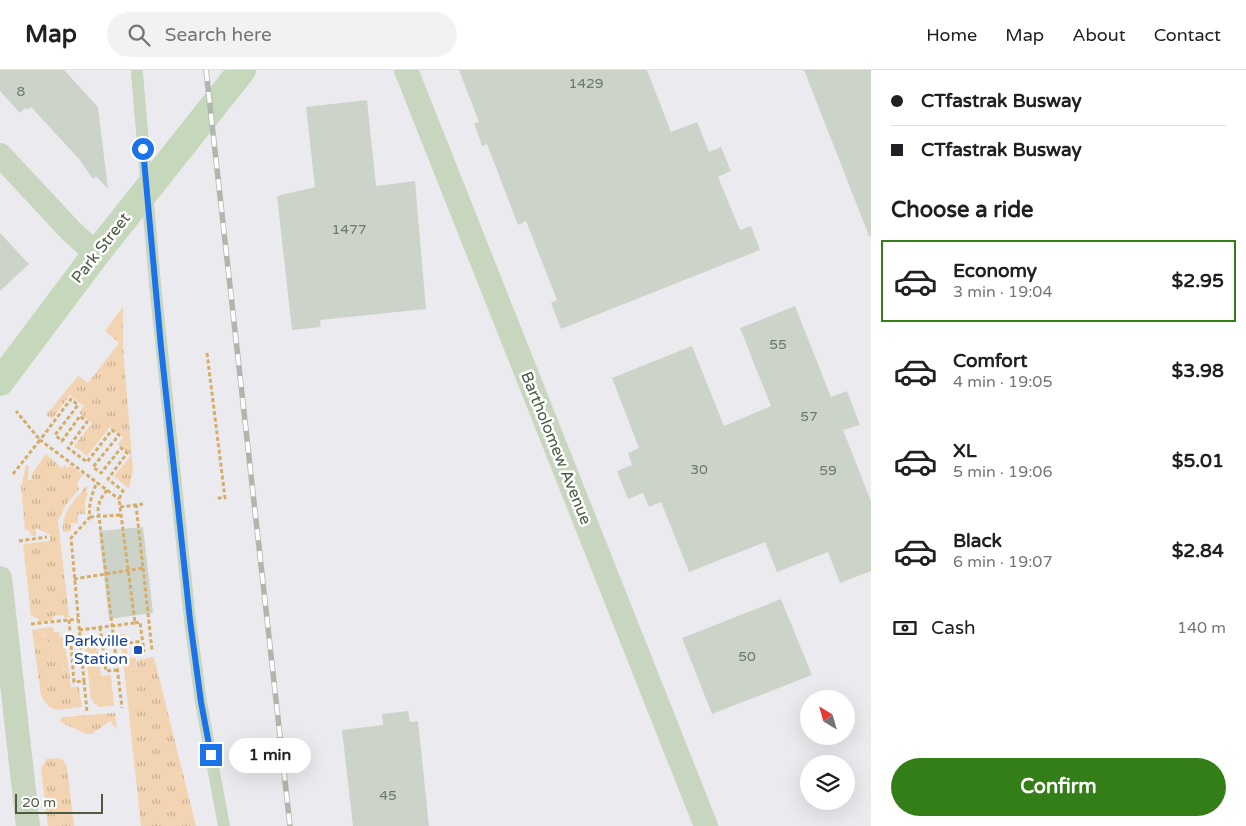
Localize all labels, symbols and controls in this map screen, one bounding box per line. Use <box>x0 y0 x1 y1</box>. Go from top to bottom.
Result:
search box <box>107 12 457 57</box>
text: Map <box>25 20 77 49</box>
icon: search <box>125 21 153 49</box>
text: Search here <box>165 24 272 46</box>
text: Home <box>926 24 977 46</box>
text: Map <box>1005 24 1044 46</box>
text: About <box>1072 24 1126 46</box>
text: Contact <box>1154 24 1221 46</box>
house number: 1429 <box>568 75 604 92</box>
house number: 8 <box>17 83 26 100</box>
text: CTfastrak Busway <box>921 90 1082 112</box>
route start <box>132 138 154 160</box>
text: CTfastrak Busway <box>921 139 1082 161</box>
text: Choose a ride <box>891 197 1034 223</box>
street label: Park Street <box>67 209 135 287</box>
house number: 1477 <box>331 221 367 238</box>
icon: car <box>893 259 938 304</box>
text: Economy <box>953 260 1037 282</box>
text: $2.95 <box>1172 270 1224 292</box>
text: 3 min · 19:04 <box>953 282 1052 302</box>
house number: 55 <box>769 336 787 353</box>
icon: car <box>893 349 938 394</box>
text: Comfort <box>953 350 1027 372</box>
text: $3.98 <box>1172 360 1224 382</box>
street label: Bartholomew Avenue <box>516 369 596 527</box>
text: 4 min · 19:05 <box>953 372 1052 392</box>
house number: 57 <box>800 408 818 425</box>
icon: car <box>893 439 938 484</box>
text: XL <box>953 440 977 462</box>
text: $5.01 <box>1172 450 1224 472</box>
house number: 30 <box>690 461 708 478</box>
house number: 59 <box>819 462 837 479</box>
text: 5 min · 19:06 <box>953 462 1052 482</box>
icon: car <box>893 529 938 574</box>
text: Black <box>953 530 1002 552</box>
text: $2.84 <box>1172 540 1224 562</box>
text: 6 min · 19:07 <box>953 552 1052 572</box>
icon: cash <box>891 614 919 642</box>
text: Cash <box>931 617 976 639</box>
text: 140 m <box>1177 618 1226 638</box>
place label: Parkville Station <box>64 631 128 669</box>
marker: Parkville Station <box>132 644 144 656</box>
house number: 50 <box>738 648 756 665</box>
north arrow <box>800 690 855 745</box>
map controls <box>800 690 855 810</box>
callout: 1 min <box>228 738 311 772</box>
route end <box>200 744 222 766</box>
text: 1 min <box>249 745 291 765</box>
button: layers <box>800 755 855 810</box>
button: Confirm <box>891 758 1226 816</box>
house number: 45 <box>379 787 397 804</box>
scale bar <box>15 791 102 814</box>
text: 20 m <box>22 794 56 811</box>

